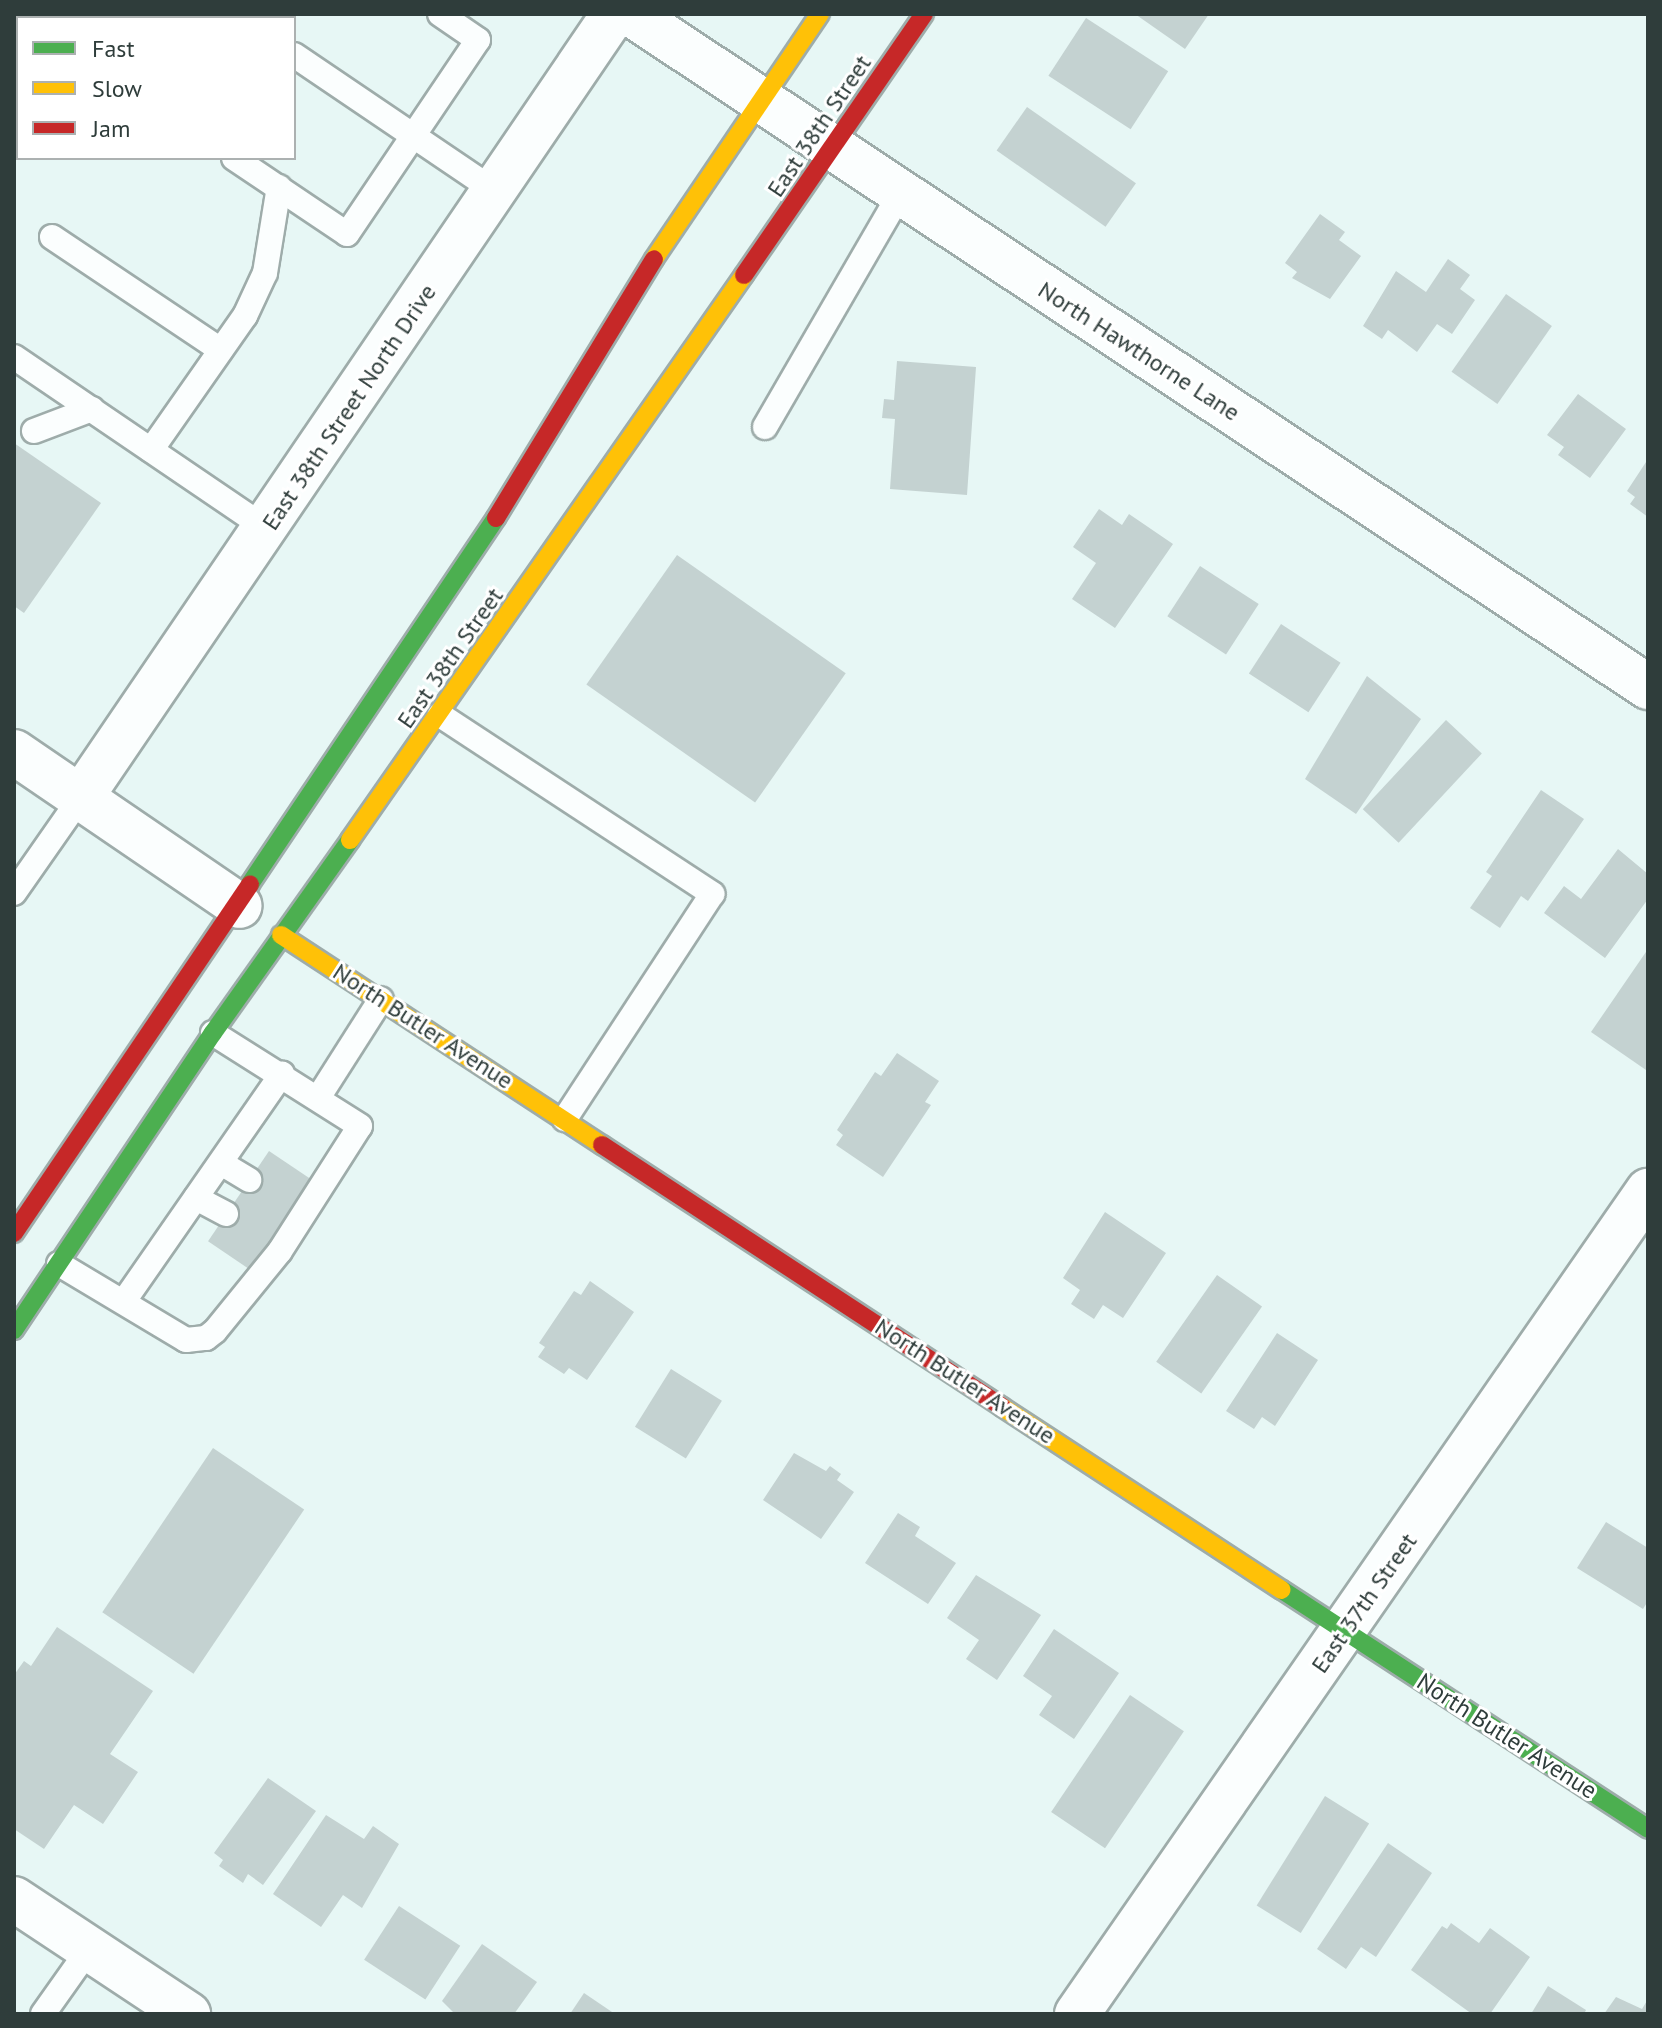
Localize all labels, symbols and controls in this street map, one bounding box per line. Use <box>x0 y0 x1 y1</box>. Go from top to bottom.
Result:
legend <box>16 16 296 160</box>
text: Fast <box>92 33 135 64</box>
street label: East 38th Street <box>761 50 877 202</box>
text: Slow <box>92 73 142 104</box>
text: Jam <box>92 113 130 144</box>
street label: North Hawthorne Lane <box>1033 275 1245 427</box>
street label: East 38th Street North Drive <box>256 279 442 535</box>
street label: East 38th Street <box>391 582 509 734</box>
street label: North Butler Avenue <box>327 957 519 1095</box>
street label: North Butler Avenue <box>869 1312 1061 1450</box>
street label: East 37th Street <box>1305 1528 1423 1678</box>
street label: North Butler Avenue <box>1411 1667 1603 1805</box>

